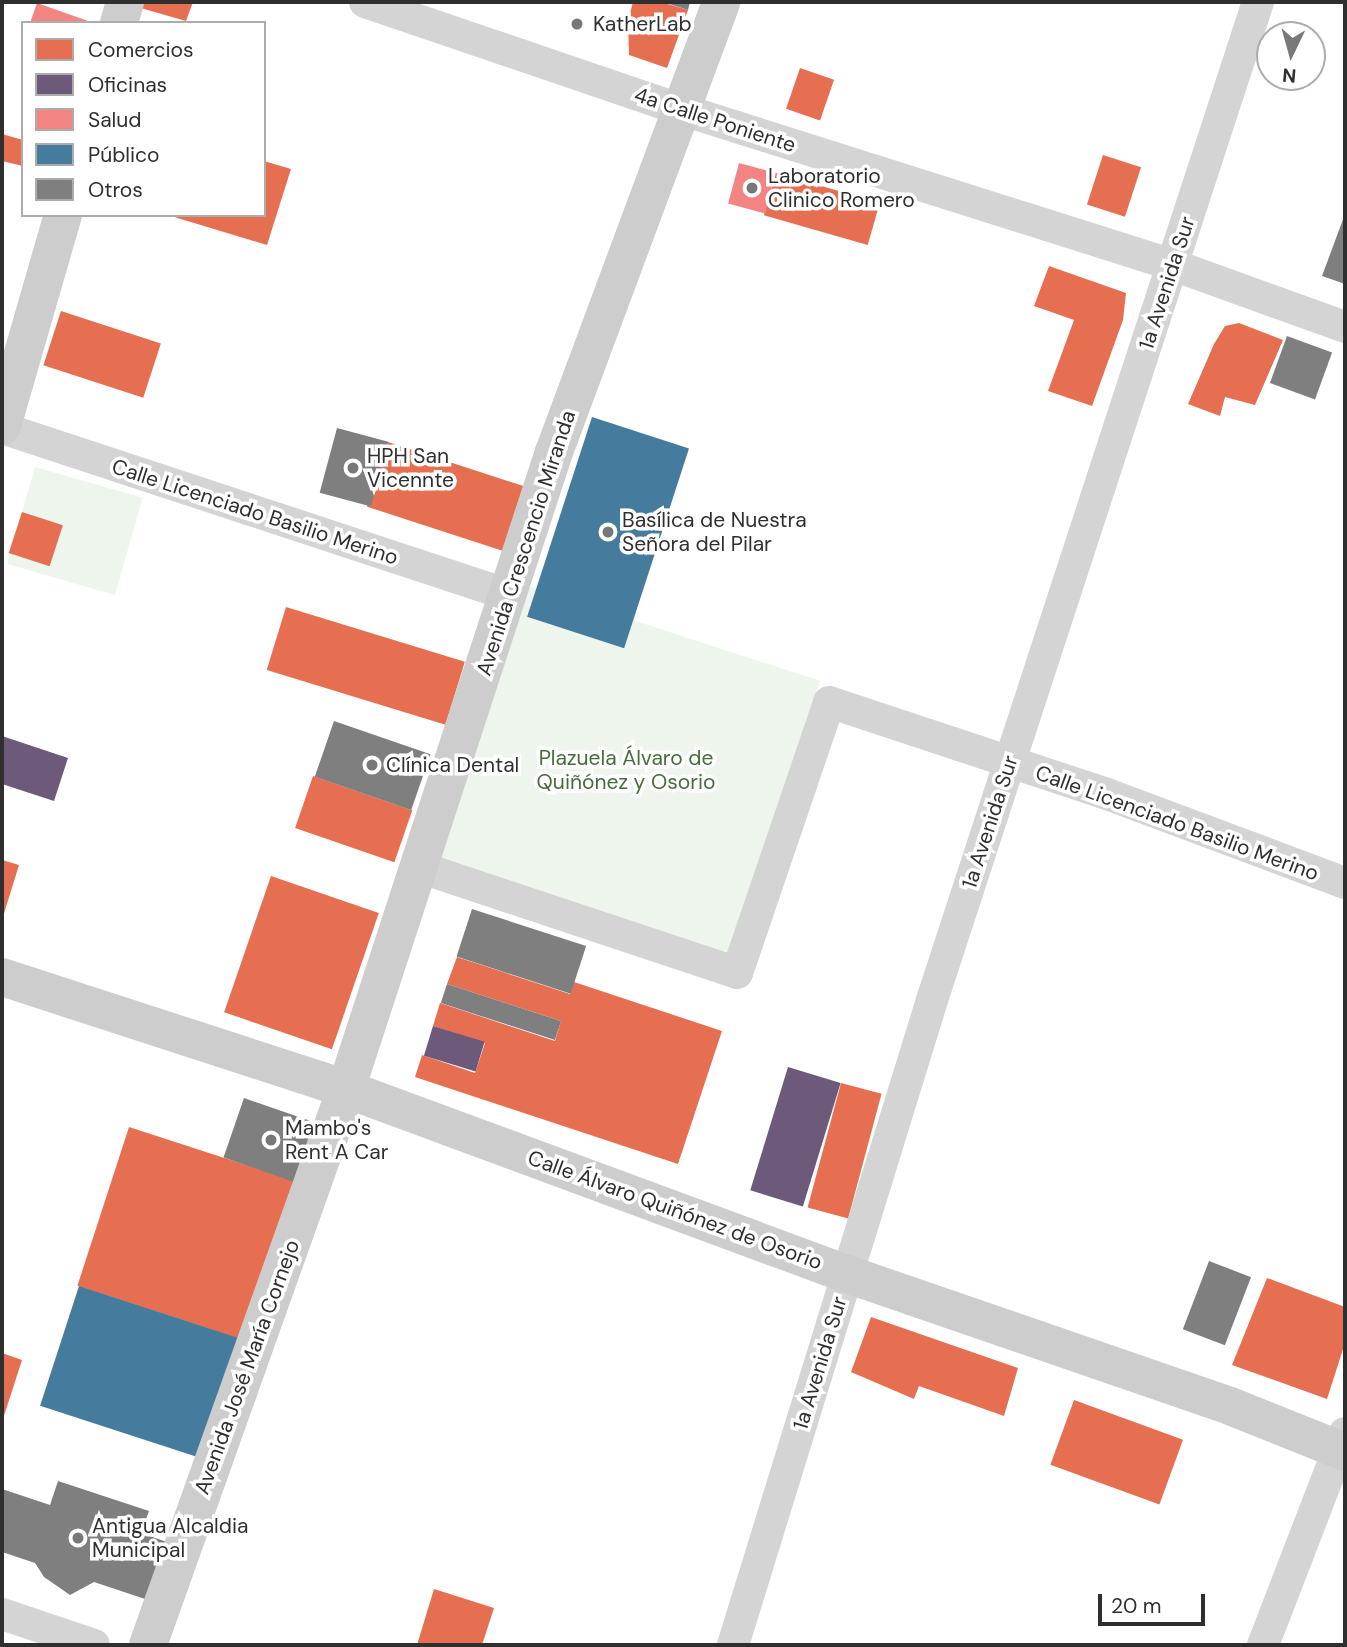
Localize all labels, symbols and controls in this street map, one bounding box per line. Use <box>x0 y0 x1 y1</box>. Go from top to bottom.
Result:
place label: KatherLab <box>593 11 692 37</box>
marker: KatherLab <box>567 14 587 34</box>
legend <box>21 21 266 217</box>
north arrow <box>1256 21 1326 91</box>
text: Comercios <box>88 36 194 64</box>
text: N <box>1281 62 1297 88</box>
text: Oficinas <box>88 71 167 99</box>
street label: 4a Calle Poniente <box>631 82 799 158</box>
text: Salud <box>88 106 142 134</box>
text: Público <box>88 141 160 169</box>
place label: Laboratorio Clinico Romero <box>768 163 915 213</box>
text: Otros <box>88 176 143 204</box>
marker: Laboratorio Clinico Romero <box>742 178 762 198</box>
street label: 1a Avenida Sur <box>1134 213 1200 353</box>
street label: Avenida Crescencio Miranda <box>471 407 581 679</box>
place label: HPH San Vicennte <box>367 443 454 493</box>
street label: Calle Licenciado Basilio Merino <box>109 454 401 570</box>
marker: HPH San Vicennte <box>345 460 361 476</box>
place label: Basílica de Nuestra Señora del Pilar <box>622 507 807 557</box>
marker: Basílica de Nuestra Señora del Pilar <box>600 524 616 540</box>
park label: Plazuela Álvaro de Quiñónez y Osorio <box>537 745 715 795</box>
place label: Clínica Dental <box>386 752 519 778</box>
street label: 1a Avenida Sur <box>957 752 1023 892</box>
marker: Clínica Dental <box>364 757 380 773</box>
street label: Calle Licenciado Basilio Merino <box>1032 760 1322 886</box>
place label: Mambo's Rent A Car <box>285 1115 388 1165</box>
marker: Mambo's Rent A Car <box>263 1132 279 1148</box>
street label: Calle Álvaro Quiñónez de Osorio <box>524 1145 826 1275</box>
street label: Avenida José María Cornejo <box>189 1236 305 1498</box>
street label: 1a Avenida Sur <box>788 1293 852 1433</box>
place label: Antigua Alcaldia Municipal <box>92 1513 248 1563</box>
marker: Antigua Alcaldia Municipal <box>70 1530 86 1546</box>
scale bar <box>1102 1580 1209 1624</box>
text: 20 m <box>1111 1592 1162 1620</box>

